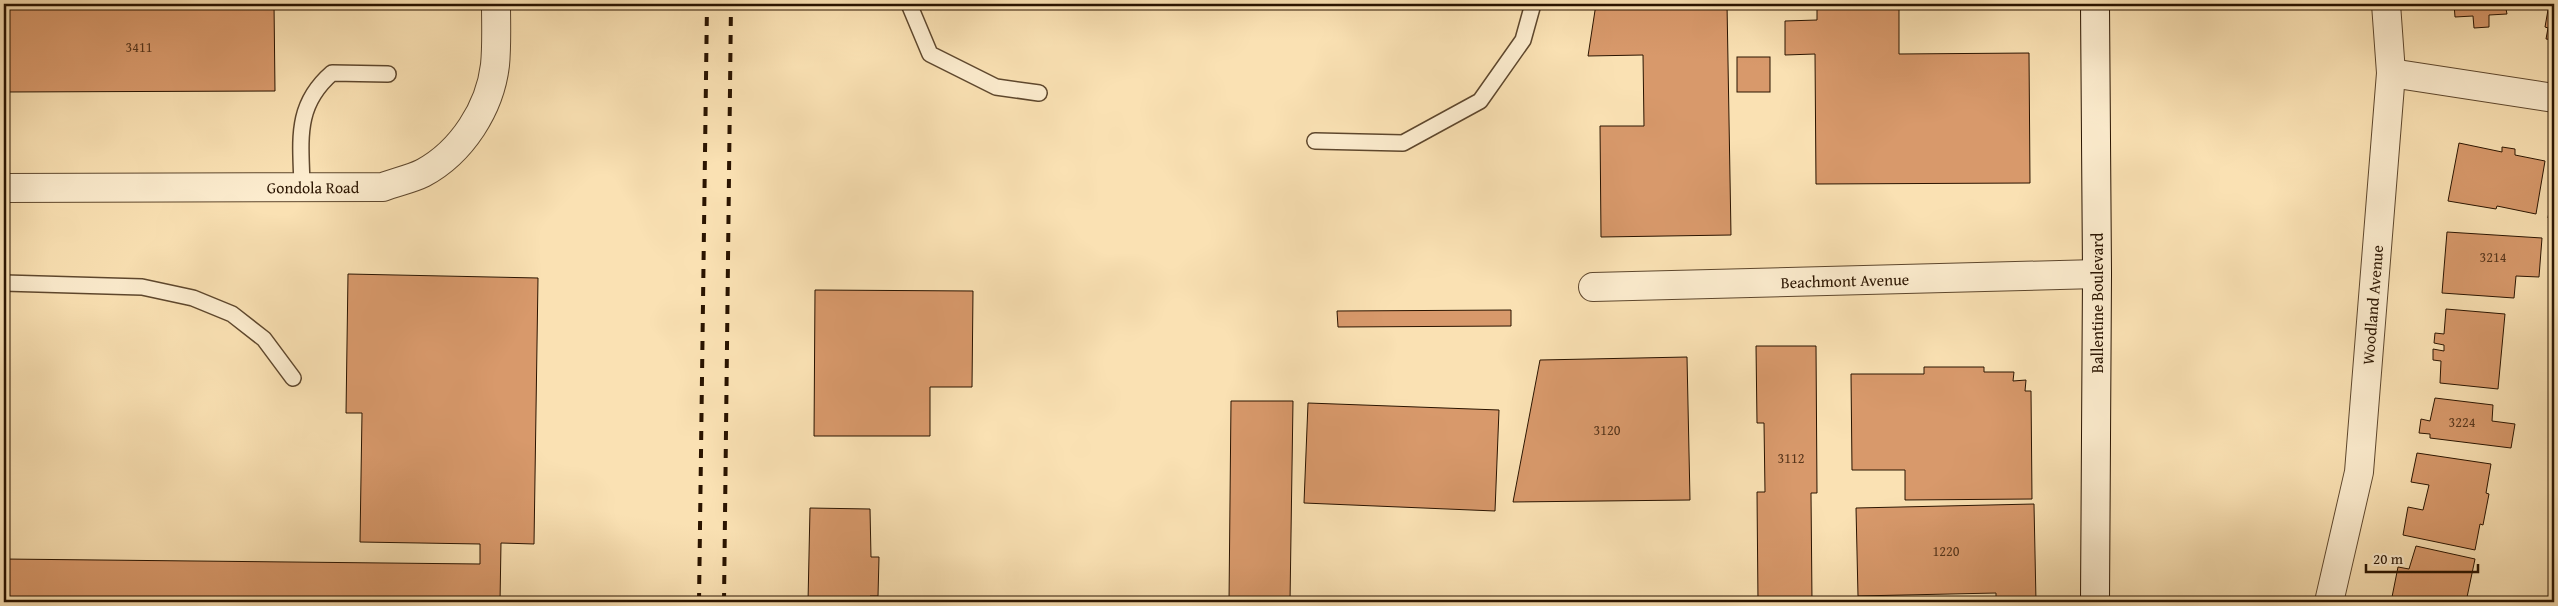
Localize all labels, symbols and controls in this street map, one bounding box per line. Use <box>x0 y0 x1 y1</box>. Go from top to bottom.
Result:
house number: 3411 <box>126 37 152 57</box>
street label: Gondola Road <box>267 175 360 199</box>
street label: Ballentine Boulevard <box>2085 232 2109 373</box>
street label: Woodland Avenue <box>2356 244 2389 366</box>
house number: 3214 <box>2480 247 2507 267</box>
street label: Beachmont Avenue <box>1780 267 1910 294</box>
house number: 3224 <box>2449 412 2476 432</box>
house number: 3120 <box>1594 420 1621 440</box>
house number: 3112 <box>1778 448 1804 468</box>
house number: 1220 <box>1933 541 1960 561</box>
scale bar <box>2366 541 2478 573</box>
text: 20 m <box>2373 548 2404 569</box>

